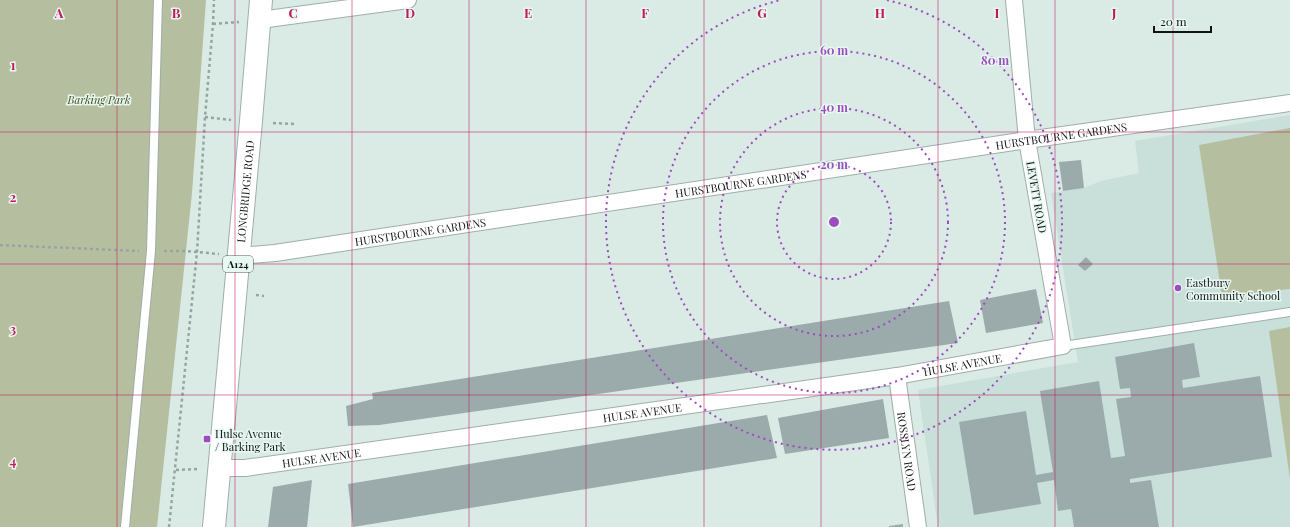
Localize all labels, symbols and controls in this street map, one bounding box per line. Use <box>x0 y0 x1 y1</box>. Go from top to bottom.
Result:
text: A <box>54 4 64 21</box>
text: B <box>172 4 181 21</box>
text: C <box>288 4 298 21</box>
text: D <box>405 4 415 21</box>
text: E <box>524 4 532 21</box>
text: F <box>641 4 649 21</box>
text: G <box>757 4 767 21</box>
text: H <box>875 4 885 21</box>
text: I <box>995 4 1000 21</box>
text: J <box>1111 4 1117 21</box>
scale bar <box>1154 8 1211 34</box>
text: 20 m <box>1160 13 1187 29</box>
text: 60 m <box>820 42 848 58</box>
text: 80 m <box>981 52 1009 68</box>
text: 1 <box>11 56 16 73</box>
park label: Barking Park <box>67 92 131 107</box>
text: 40 m <box>820 99 848 115</box>
street label: HURSTBOURNE GARDENS <box>994 119 1128 152</box>
street label: LONGBRIDGE ROAD <box>232 140 257 243</box>
text: 20 m <box>820 156 848 172</box>
street label: LEVETT ROAD <box>1023 160 1051 234</box>
street label: HURSTBOURNE GARDENS <box>674 166 807 200</box>
text: 2 <box>10 188 17 205</box>
street label: HURSTBOURNE GARDENS <box>354 214 487 248</box>
centre of rings <box>827 215 841 229</box>
road number: A124 <box>223 256 253 272</box>
place label: Eastbury Community School <box>1186 275 1280 303</box>
marker: Eastbury Community School <box>1173 283 1183 293</box>
text: 3 <box>10 320 16 337</box>
street label: HULSE AVENUE <box>922 350 1003 379</box>
street label: HULSE AVENUE <box>602 399 683 425</box>
street label: ROSSLYN ROAD <box>895 411 920 492</box>
place label: Hulse Avenue / Barking Park <box>215 426 286 454</box>
marker: Hulse Avenue / Barking Park <box>202 434 212 444</box>
street label: HULSE AVENUE <box>281 444 362 470</box>
text: 4 <box>10 452 17 469</box>

